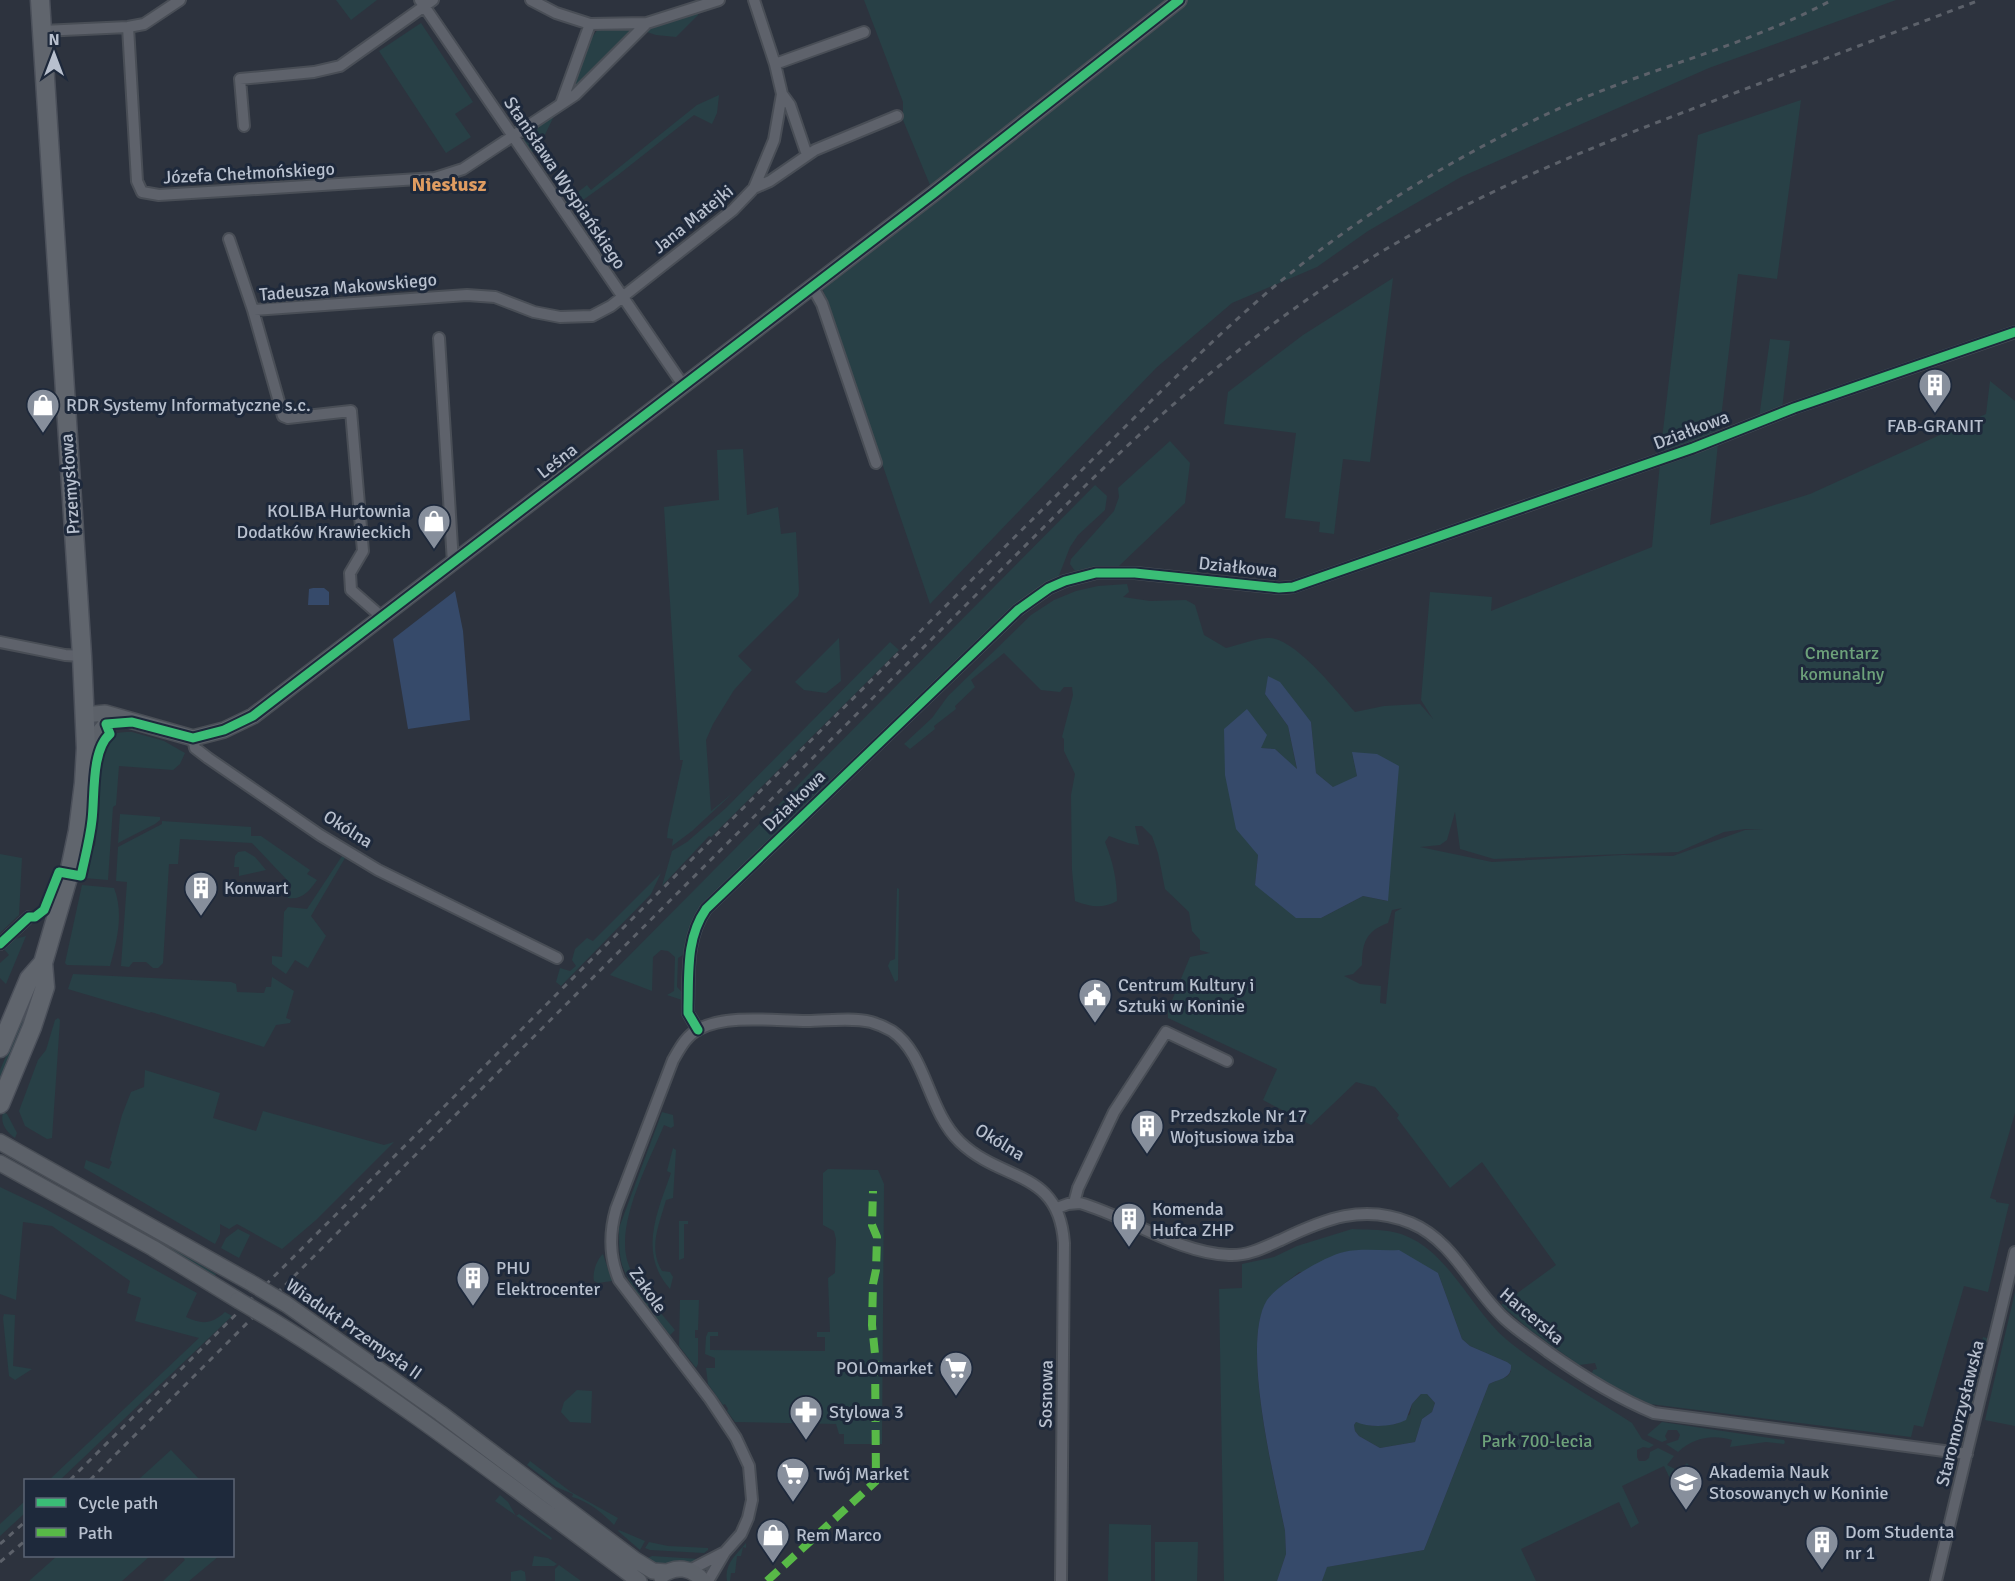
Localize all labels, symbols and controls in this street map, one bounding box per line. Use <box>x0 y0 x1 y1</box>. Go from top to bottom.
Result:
north arrow <box>24 24 84 84</box>
text: N <box>48 30 60 50</box>
street label: Stanisława Wyspiańskiego <box>499 93 631 273</box>
street label: Józefa Chełmońskiego <box>163 158 335 188</box>
district label: Niesłusz <box>412 172 486 197</box>
street label: Jana Matejki <box>648 180 738 258</box>
street label: Tadeusza Makowskiego <box>258 268 438 306</box>
building icon: FAB-GRANIT <box>1917 367 1953 414</box>
shop icon: RDR Systemy Informatyczne s.c. <box>25 387 61 434</box>
place label: RDR Systemy Informatyczne s.c. <box>66 394 311 416</box>
street label: Działkowa <box>1650 406 1732 454</box>
place label: FAB-GRANIT <box>1887 415 1983 437</box>
street label: Przemysłowa <box>56 433 84 535</box>
street label: Leśna <box>533 439 581 483</box>
place label: KOLIBA Hurtownia Dodatków Krawieckich <box>237 500 411 543</box>
shop icon: KOLIBA Hurtownia Dodatków Krawieckich <box>416 503 452 550</box>
street label: Działkowa <box>1197 552 1279 582</box>
park label: Cmentarz komunalny <box>1800 642 1885 685</box>
street label: Działkowa <box>758 766 830 836</box>
street label: Okólna <box>319 805 377 853</box>
building icon: Konwart <box>183 870 219 917</box>
place label: Konwart <box>224 877 289 899</box>
place label: Centrum Kultury i Sztuki w Koninie <box>1118 974 1254 1017</box>
public building icon: Centrum Kultury i Sztuki w Koninie <box>1077 977 1113 1024</box>
place label: Przedszkole Nr 17 Wojtusiowa izba <box>1170 1105 1307 1148</box>
building icon: Przedszkole Nr 17 Wojtusiowa izba <box>1129 1108 1165 1155</box>
street label: Okólna <box>971 1119 1029 1165</box>
place label: Komenda Hufca ZHP <box>1152 1198 1234 1241</box>
building icon: Komenda Hufca ZHP <box>1111 1201 1147 1248</box>
place label: PHU Elektrocenter <box>496 1257 601 1300</box>
building icon: PHU Elektrocenter <box>455 1260 491 1307</box>
street label: Zakole <box>624 1263 672 1317</box>
street label: Wiadukt Przemysła II <box>282 1274 426 1384</box>
street label: Harcerska <box>1495 1283 1569 1349</box>
street label: Staromorzysławska <box>1931 1338 1989 1488</box>
supermarket icon: POLOmarket <box>938 1350 974 1397</box>
place label: POLOmarket <box>836 1357 933 1379</box>
street label: Sosnowa <box>1034 1360 1058 1428</box>
pharmacy icon: Stylowa 3 <box>788 1394 824 1441</box>
place label: Stylowa 3 <box>829 1401 904 1423</box>
park label: Park 700-lecia <box>1482 1430 1592 1452</box>
supermarket icon: Twój Market <box>775 1456 811 1503</box>
place label: Akademia Nauk Stosowanych w Koninie <box>1709 1461 1889 1504</box>
place label: Twój Market <box>816 1463 909 1485</box>
school or university icon: Akademia Nauk Stosowanych w Koninie <box>1668 1464 1704 1511</box>
legend <box>24 1479 234 1557</box>
text: Cycle path <box>78 1492 158 1514</box>
shop icon: Rem Marco <box>755 1517 791 1564</box>
place label: Dom Studenta nr 1 <box>1845 1521 1954 1564</box>
text: Path <box>78 1522 113 1544</box>
place label: Rem Marco <box>796 1524 882 1546</box>
building icon: Dom Studenta nr 1 <box>1804 1524 1840 1571</box>

